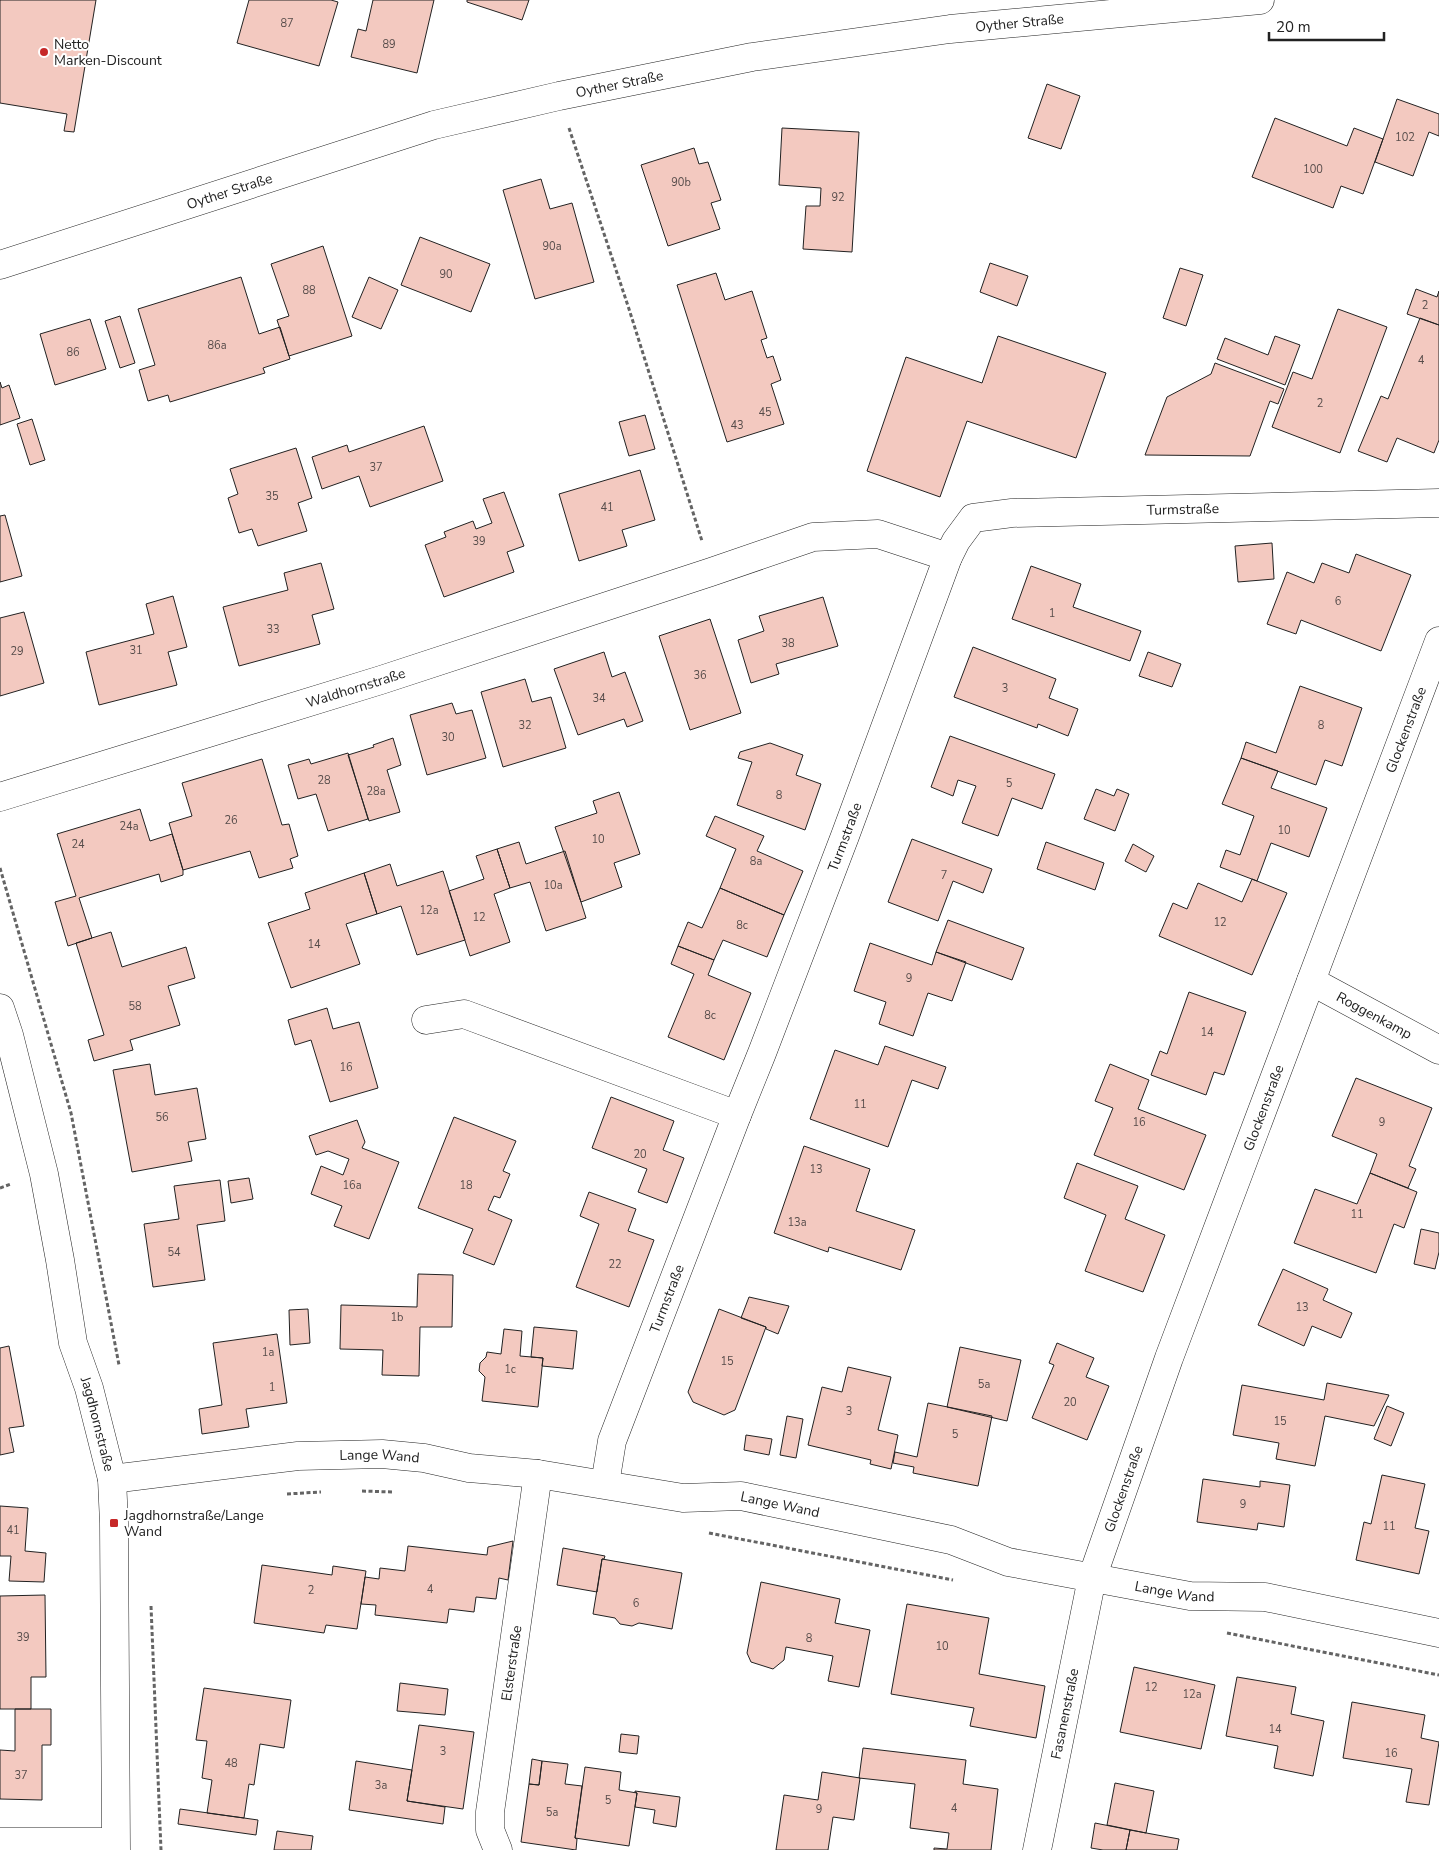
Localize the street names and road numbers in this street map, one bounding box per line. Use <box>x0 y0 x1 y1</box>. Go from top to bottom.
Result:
street label: Oyther Straße <box>974 9 1065 37</box>
street label: Oyther Straße <box>574 66 665 102</box>
street label: Oyther Straße <box>184 169 275 214</box>
street label: Turmstraße <box>1146 499 1219 520</box>
street label: Waldhornstraße <box>304 664 408 712</box>
street label: Glockenstraße <box>1381 684 1431 776</box>
street label: Turmstraße <box>823 800 867 874</box>
street label: Roggenkamp <box>1333 987 1415 1044</box>
street label: Glockenstraße <box>1239 1062 1289 1154</box>
street label: Turmstraße <box>645 1262 689 1336</box>
street label: Jagdhornstraße <box>75 1373 119 1473</box>
street label: Glockenstraße <box>1100 1443 1148 1535</box>
street label: Lange Wand <box>339 1445 420 1468</box>
street label: Lange Wand <box>739 1487 821 1522</box>
street label: Lange Wand <box>1133 1577 1215 1606</box>
street label: Elsterstraße <box>497 1624 526 1702</box>
street label: Fasanenstraße <box>1047 1667 1084 1761</box>

